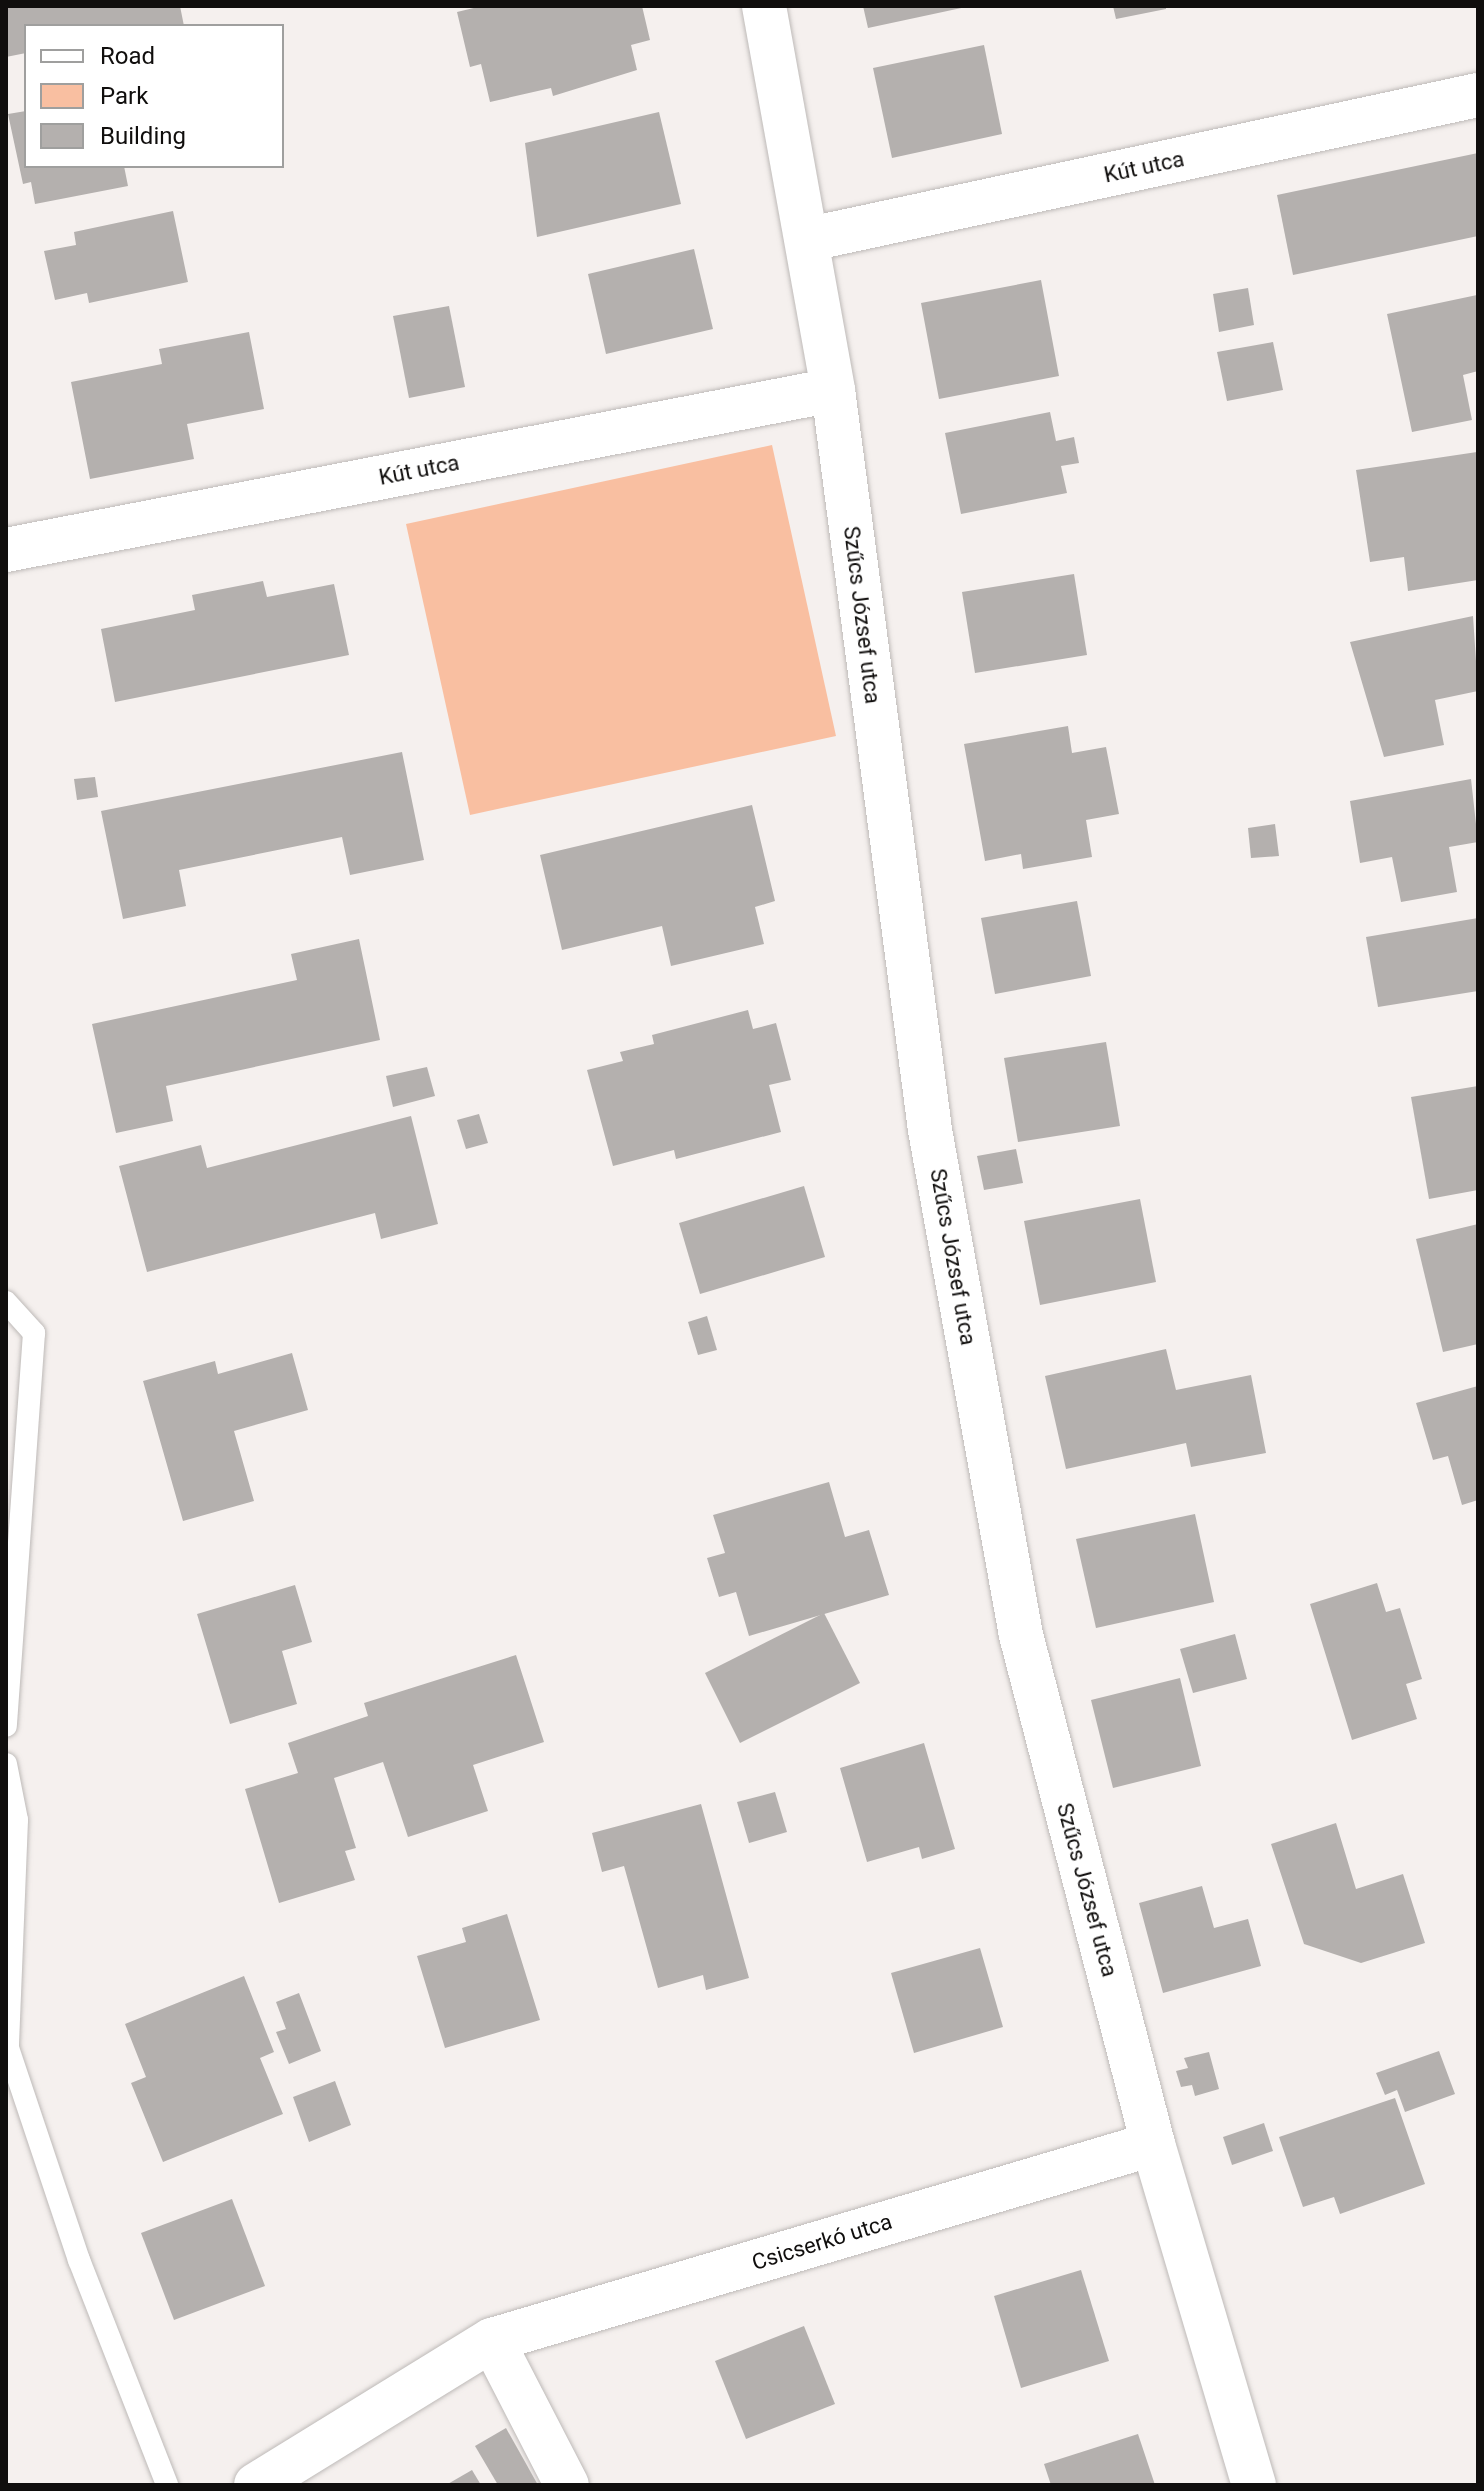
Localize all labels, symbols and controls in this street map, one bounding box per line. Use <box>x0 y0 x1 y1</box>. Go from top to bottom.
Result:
legend <box>24 24 284 168</box>
text: Road <box>100 42 155 70</box>
text: Park <box>100 82 148 110</box>
text: Building <box>100 122 186 150</box>
street label: Kút utca <box>1102 146 1186 188</box>
street label: Kút utca <box>377 449 461 491</box>
street label: Szűcs József utca <box>838 525 886 705</box>
street label: Szűcs József utca <box>924 1167 982 1347</box>
street label: Szűcs József utca <box>1051 1800 1123 1980</box>
street label: Csicserkó utca <box>749 2208 895 2276</box>

